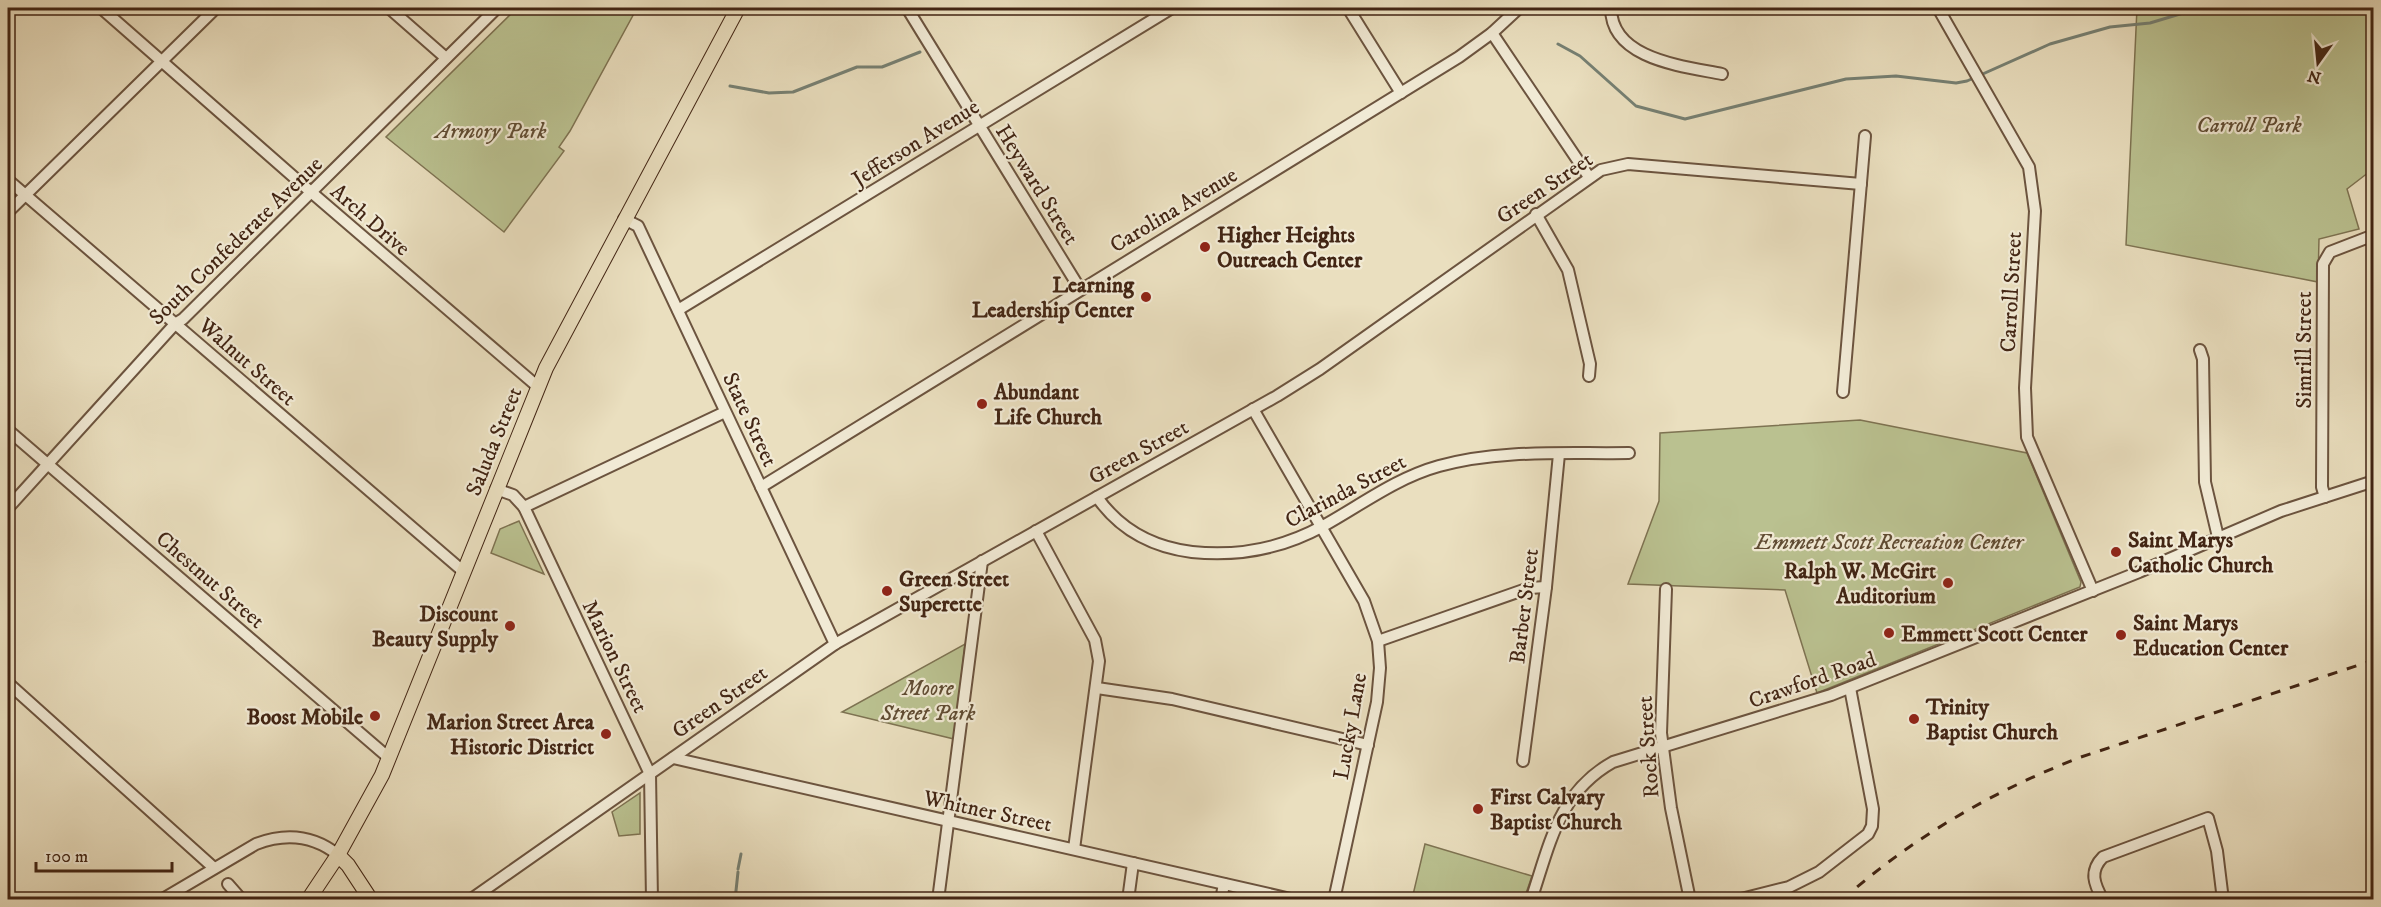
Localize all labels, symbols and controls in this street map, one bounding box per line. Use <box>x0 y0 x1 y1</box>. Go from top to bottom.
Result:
north arrow <box>2288 33 2348 93</box>
text: N <box>2305 65 2323 88</box>
street label: Jefferson Avenue <box>846 93 984 194</box>
park label: Carroll Park <box>2196 112 2303 139</box>
park label: Armory Park <box>433 118 547 145</box>
street label: Heyward Street <box>989 120 1084 250</box>
street label: Green Street <box>1492 146 1598 230</box>
street label: South Confederate Avenue <box>144 151 328 331</box>
street label: Carolina Avenue <box>1105 162 1242 259</box>
street label: Arch Drive <box>325 178 415 262</box>
place label: Higher Heights Outreach Center <box>1217 222 1363 274</box>
street label: Carroll Street <box>1995 231 2028 353</box>
marker: Higher Heights Outreach Center <box>1198 240 1212 254</box>
place label: Learning Leadership Center <box>972 272 1135 324</box>
marker: Learning Leadership Center <box>1139 290 1153 304</box>
street label: Simrill Street <box>2291 291 2318 409</box>
street label: Walnut Street <box>192 312 301 412</box>
street label: State Street <box>716 368 783 471</box>
place label: Abundant Life Church <box>993 379 1103 431</box>
street label: Saluda Street <box>460 383 528 500</box>
marker: Abundant Life Church <box>975 397 989 411</box>
street label: Green Street <box>1084 414 1193 491</box>
street label: Clarinda Street <box>1281 448 1411 534</box>
street label: Chestnut Street <box>150 526 270 635</box>
place label: Saint Marys Catholic Church <box>2128 527 2274 579</box>
park label: Emmett Scott Recreation Center <box>1753 529 2025 556</box>
marker: Saint Marys Catholic Church <box>2109 545 2123 559</box>
street label: Barber Street <box>1504 547 1545 665</box>
place label: Ralph W. McGirt Auditorium <box>1784 558 1936 610</box>
place label: Green Street Superette <box>899 566 1009 618</box>
marker: Ralph W. McGirt Auditorium <box>1941 576 1955 590</box>
marker: Green Street Superette <box>880 584 894 598</box>
street label: Marion Street <box>576 596 654 718</box>
place label: Discount Beauty Supply <box>372 601 499 653</box>
place label: Saint Marys Education Center <box>2133 610 2289 662</box>
marker: Discount Beauty Supply <box>503 619 517 633</box>
place label: Emmett Scott Center <box>1901 621 2088 648</box>
marker: Emmett Scott Center <box>1882 626 1896 640</box>
marker: Saint Marys Education Center <box>2114 628 2128 642</box>
street label: Crawford Road <box>1745 646 1880 715</box>
street label: Green Street <box>667 660 773 745</box>
street label: Lucky Lane <box>1328 671 1373 782</box>
park label: Moore Street Park <box>880 675 976 727</box>
place label: Trinity Baptist Church <box>1925 694 2058 746</box>
street label: Rock Street <box>1631 695 1666 799</box>
place label: Boost Mobile <box>246 704 363 731</box>
marker: Boost Mobile <box>368 709 382 723</box>
place label: Marion Street Area Historic District <box>426 709 595 761</box>
marker: Trinity Baptist Church <box>1907 712 1921 726</box>
marker: Marion Street Area Historic District <box>599 727 613 741</box>
street label: Whitner Street <box>920 784 1054 838</box>
place label: First Calvary Baptist Church <box>1490 784 1622 836</box>
marker: First Calvary Baptist Church <box>1471 802 1485 816</box>
scale bar <box>36 835 172 873</box>
text: 100 m <box>45 846 88 868</box>

